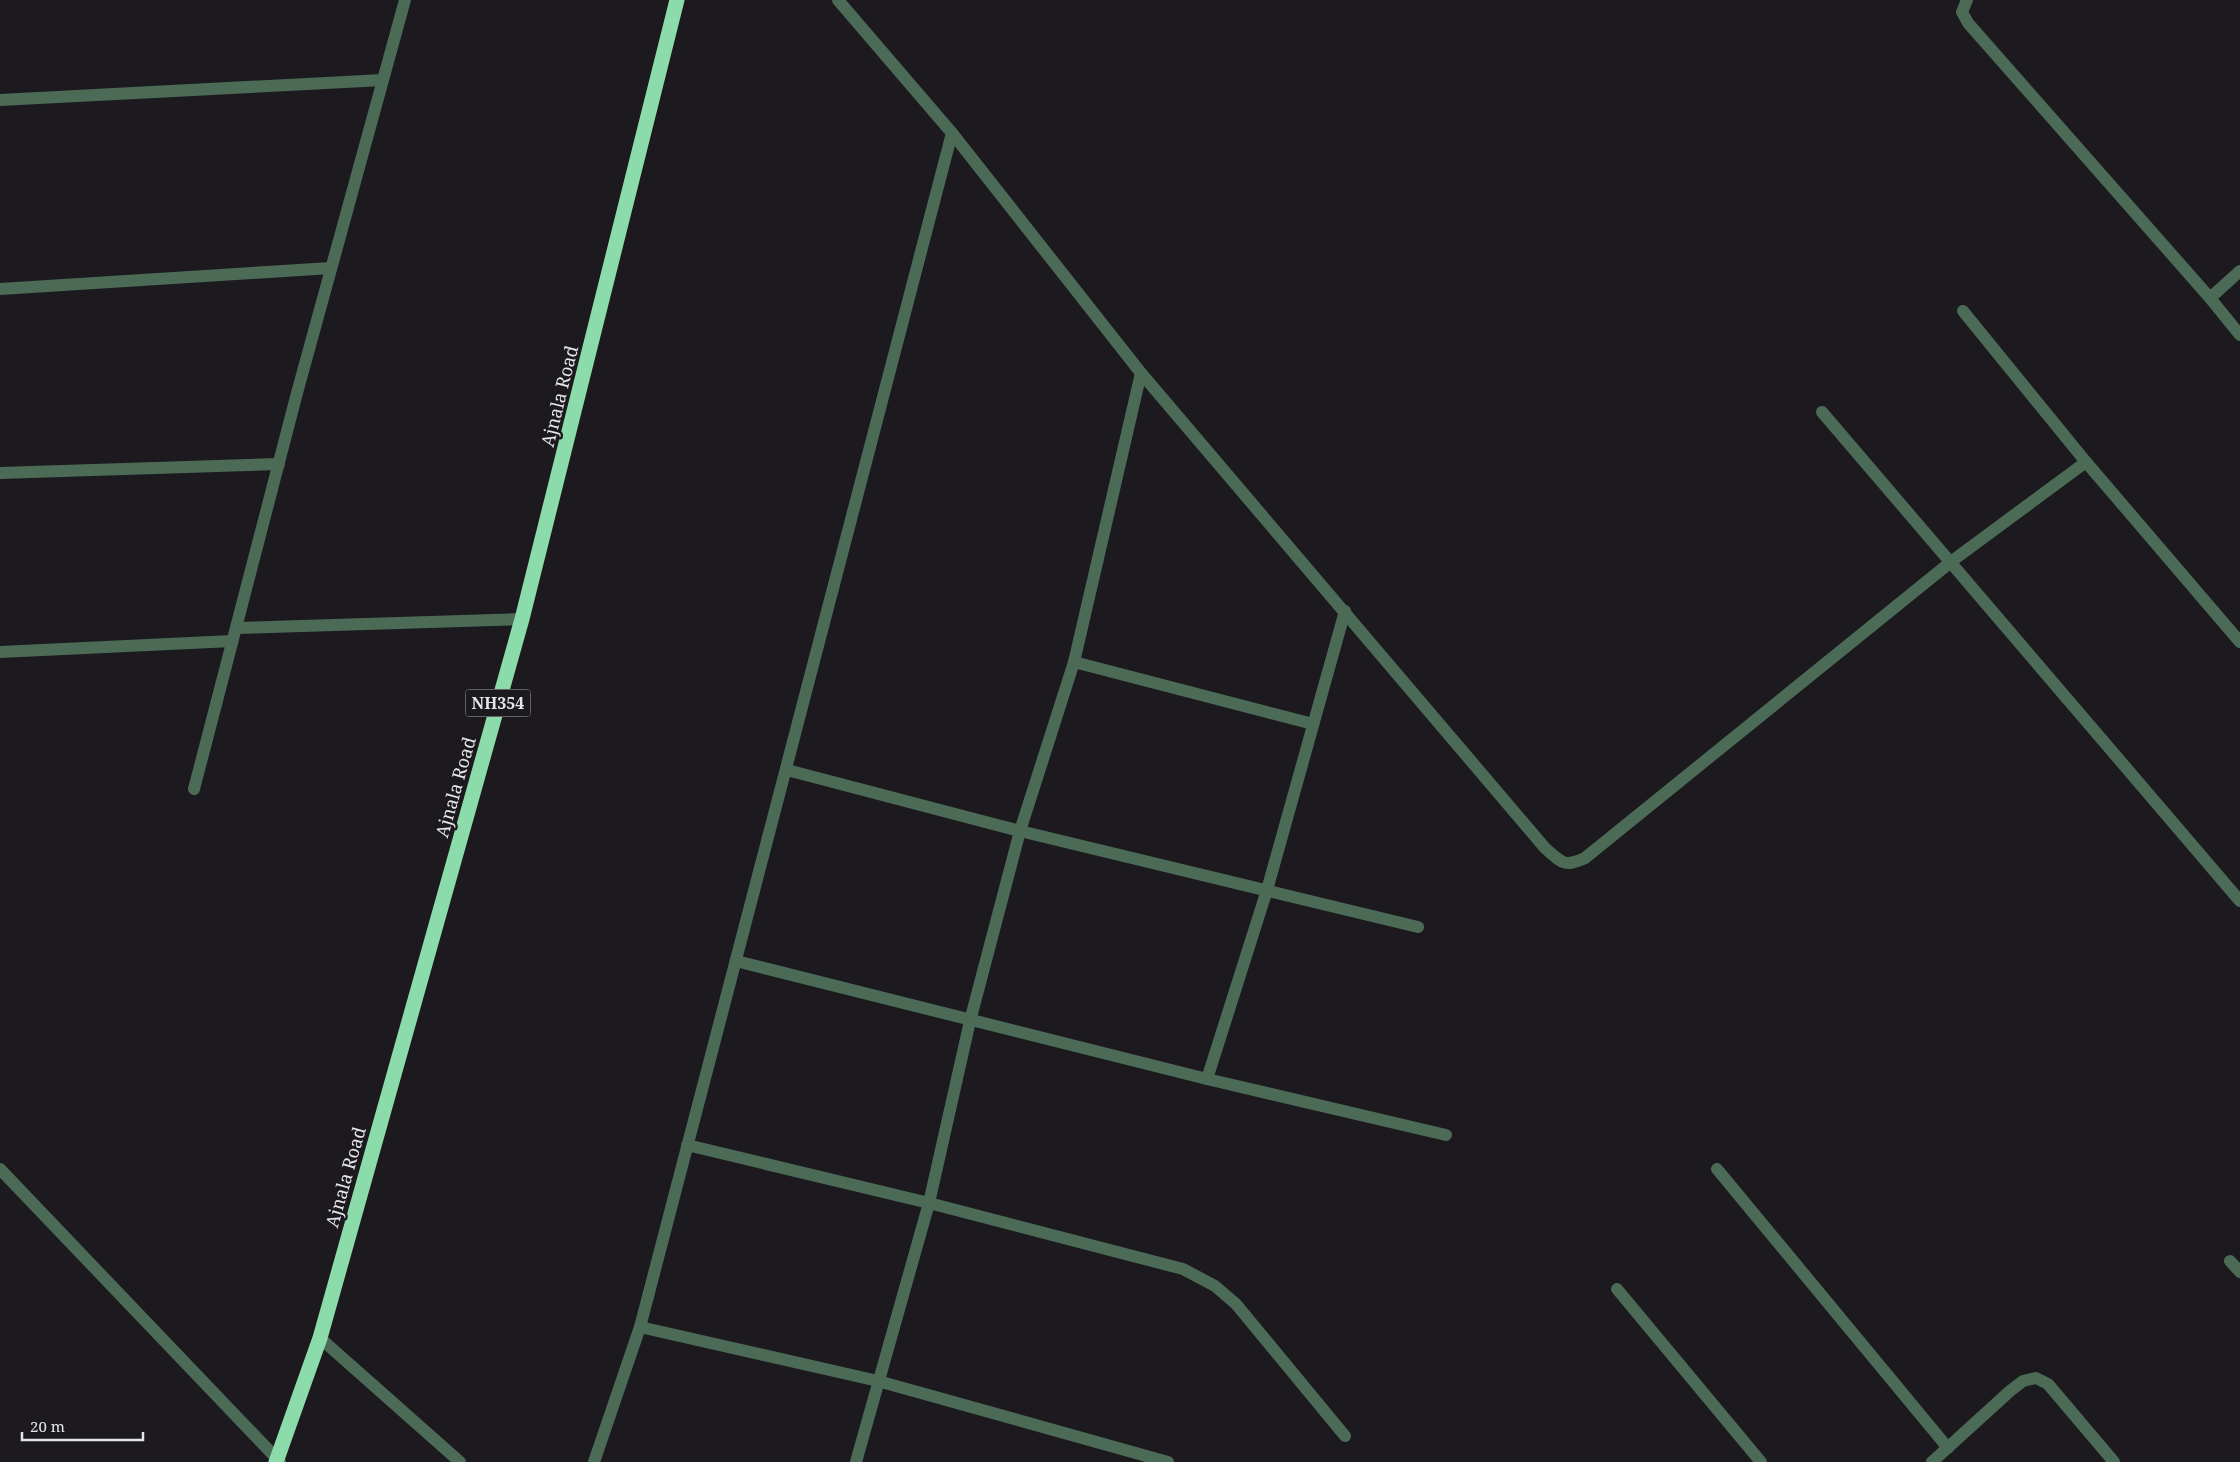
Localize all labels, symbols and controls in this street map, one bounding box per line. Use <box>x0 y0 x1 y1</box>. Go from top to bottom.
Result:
street label: Ajnala Road <box>535 343 583 449</box>
road number: NH354 <box>466 690 530 716</box>
street label: Ajnala Road <box>429 734 481 840</box>
street label: Ajnala Road <box>319 1124 371 1230</box>
scale bar <box>22 1410 144 1442</box>
text: 20 m <box>30 1416 65 1436</box>

